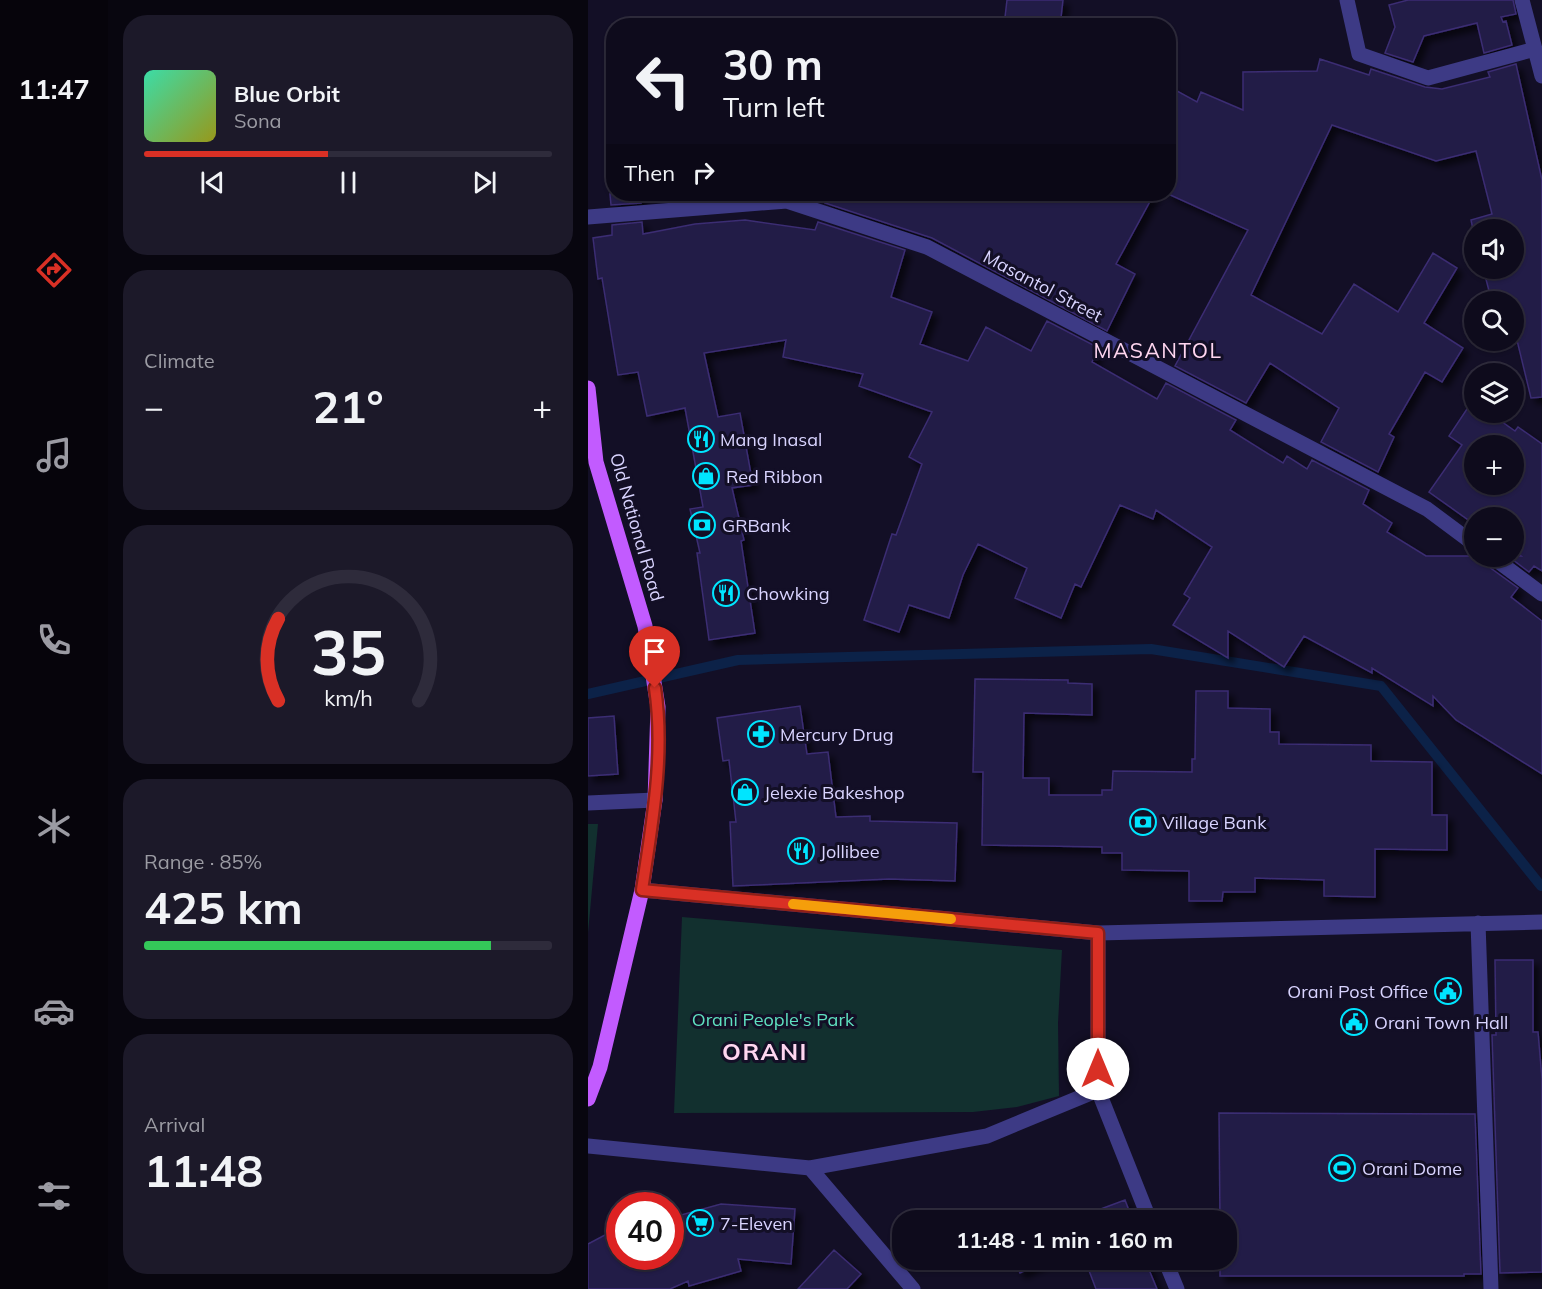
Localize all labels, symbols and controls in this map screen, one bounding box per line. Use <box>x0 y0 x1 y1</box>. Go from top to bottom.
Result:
text: 30 m <box>723 38 823 91</box>
icon: left <box>624 42 702 120</box>
text: 11:47 <box>18 72 90 106</box>
text: Blue Orbit <box>234 80 340 108</box>
text: Turn left <box>723 90 825 124</box>
text: Sona <box>234 108 282 133</box>
icon: right <box>687 156 720 189</box>
text: Then <box>624 159 675 187</box>
icon: previous <box>196 166 229 199</box>
icon: pause <box>332 166 365 199</box>
icon: next <box>468 166 501 199</box>
map controls <box>1464 219 1524 567</box>
button: sound <box>1464 219 1524 279</box>
street label: Masantol Street <box>979 245 1107 327</box>
icon: directions <box>33 249 75 291</box>
button: search <box>1464 291 1524 351</box>
district label: MASANTOL <box>1094 337 1222 363</box>
text: Climate <box>144 348 215 373</box>
button: layers <box>1464 363 1524 423</box>
text: 21° <box>312 378 384 434</box>
text: − <box>144 386 164 427</box>
text: + <box>532 386 552 427</box>
restaurant icon: Mang Inasal <box>686 424 716 454</box>
place label: Mang Inasal <box>720 428 822 451</box>
icon: music <box>33 434 75 476</box>
button: + <box>1464 435 1524 495</box>
street label: Old National Road <box>605 450 669 604</box>
shop icon: Red Ribbon <box>691 461 721 491</box>
place label: Red Ribbon <box>726 465 823 488</box>
button: − <box>1464 507 1524 567</box>
bank icon: GRBank <box>687 510 717 540</box>
place label: GRBank <box>722 514 791 537</box>
restaurant icon: Chowking <box>711 578 741 608</box>
place label: Chowking <box>746 582 830 605</box>
text: 35 <box>311 613 385 692</box>
icon: phone <box>33 619 75 661</box>
pin <box>629 626 680 688</box>
icon: arrive <box>638 635 671 668</box>
text: km/h <box>324 685 372 712</box>
pharmacy icon: Mercury Drug <box>746 719 776 749</box>
place label: Mercury Drug <box>780 723 894 746</box>
shop icon: Jelexie Bakeshop <box>730 777 760 807</box>
place label: Jelexie Bakeshop <box>764 781 905 804</box>
icon: climate <box>33 805 75 847</box>
bank icon: Village Bank <box>1128 807 1158 837</box>
place label: Village Bank <box>1162 811 1267 834</box>
restaurant icon: Jollibee <box>786 836 816 866</box>
place label: Jollibee <box>820 840 879 863</box>
text: Range · 85% <box>144 849 262 874</box>
text: 425 km <box>144 879 303 935</box>
public building icon: Orani Post Office <box>1433 976 1463 1006</box>
place label: Orani Post Office <box>1287 980 1428 1003</box>
icon: car <box>33 990 75 1032</box>
public building icon: Orani Town Hall <box>1339 1007 1369 1037</box>
park label: Orani People's Park <box>692 1008 855 1031</box>
place label: Orani Town Hall <box>1374 1011 1508 1034</box>
district label: ORANI <box>722 1036 808 1066</box>
position arrow <box>1066 1037 1130 1101</box>
text: Arrival <box>144 1112 205 1137</box>
text: 11:48 <box>144 1142 263 1198</box>
sports icon: Orani Dome <box>1327 1153 1357 1183</box>
place label: Orani Dome <box>1362 1157 1462 1180</box>
icon: filters <box>33 1175 75 1217</box>
speed limit sign: 40 <box>606 1192 684 1270</box>
supermarket icon: 7-Eleven <box>685 1208 715 1238</box>
place label: 7-Eleven <box>720 1212 793 1235</box>
text: 11:48 · 1 min · 160 m <box>956 1226 1173 1254</box>

